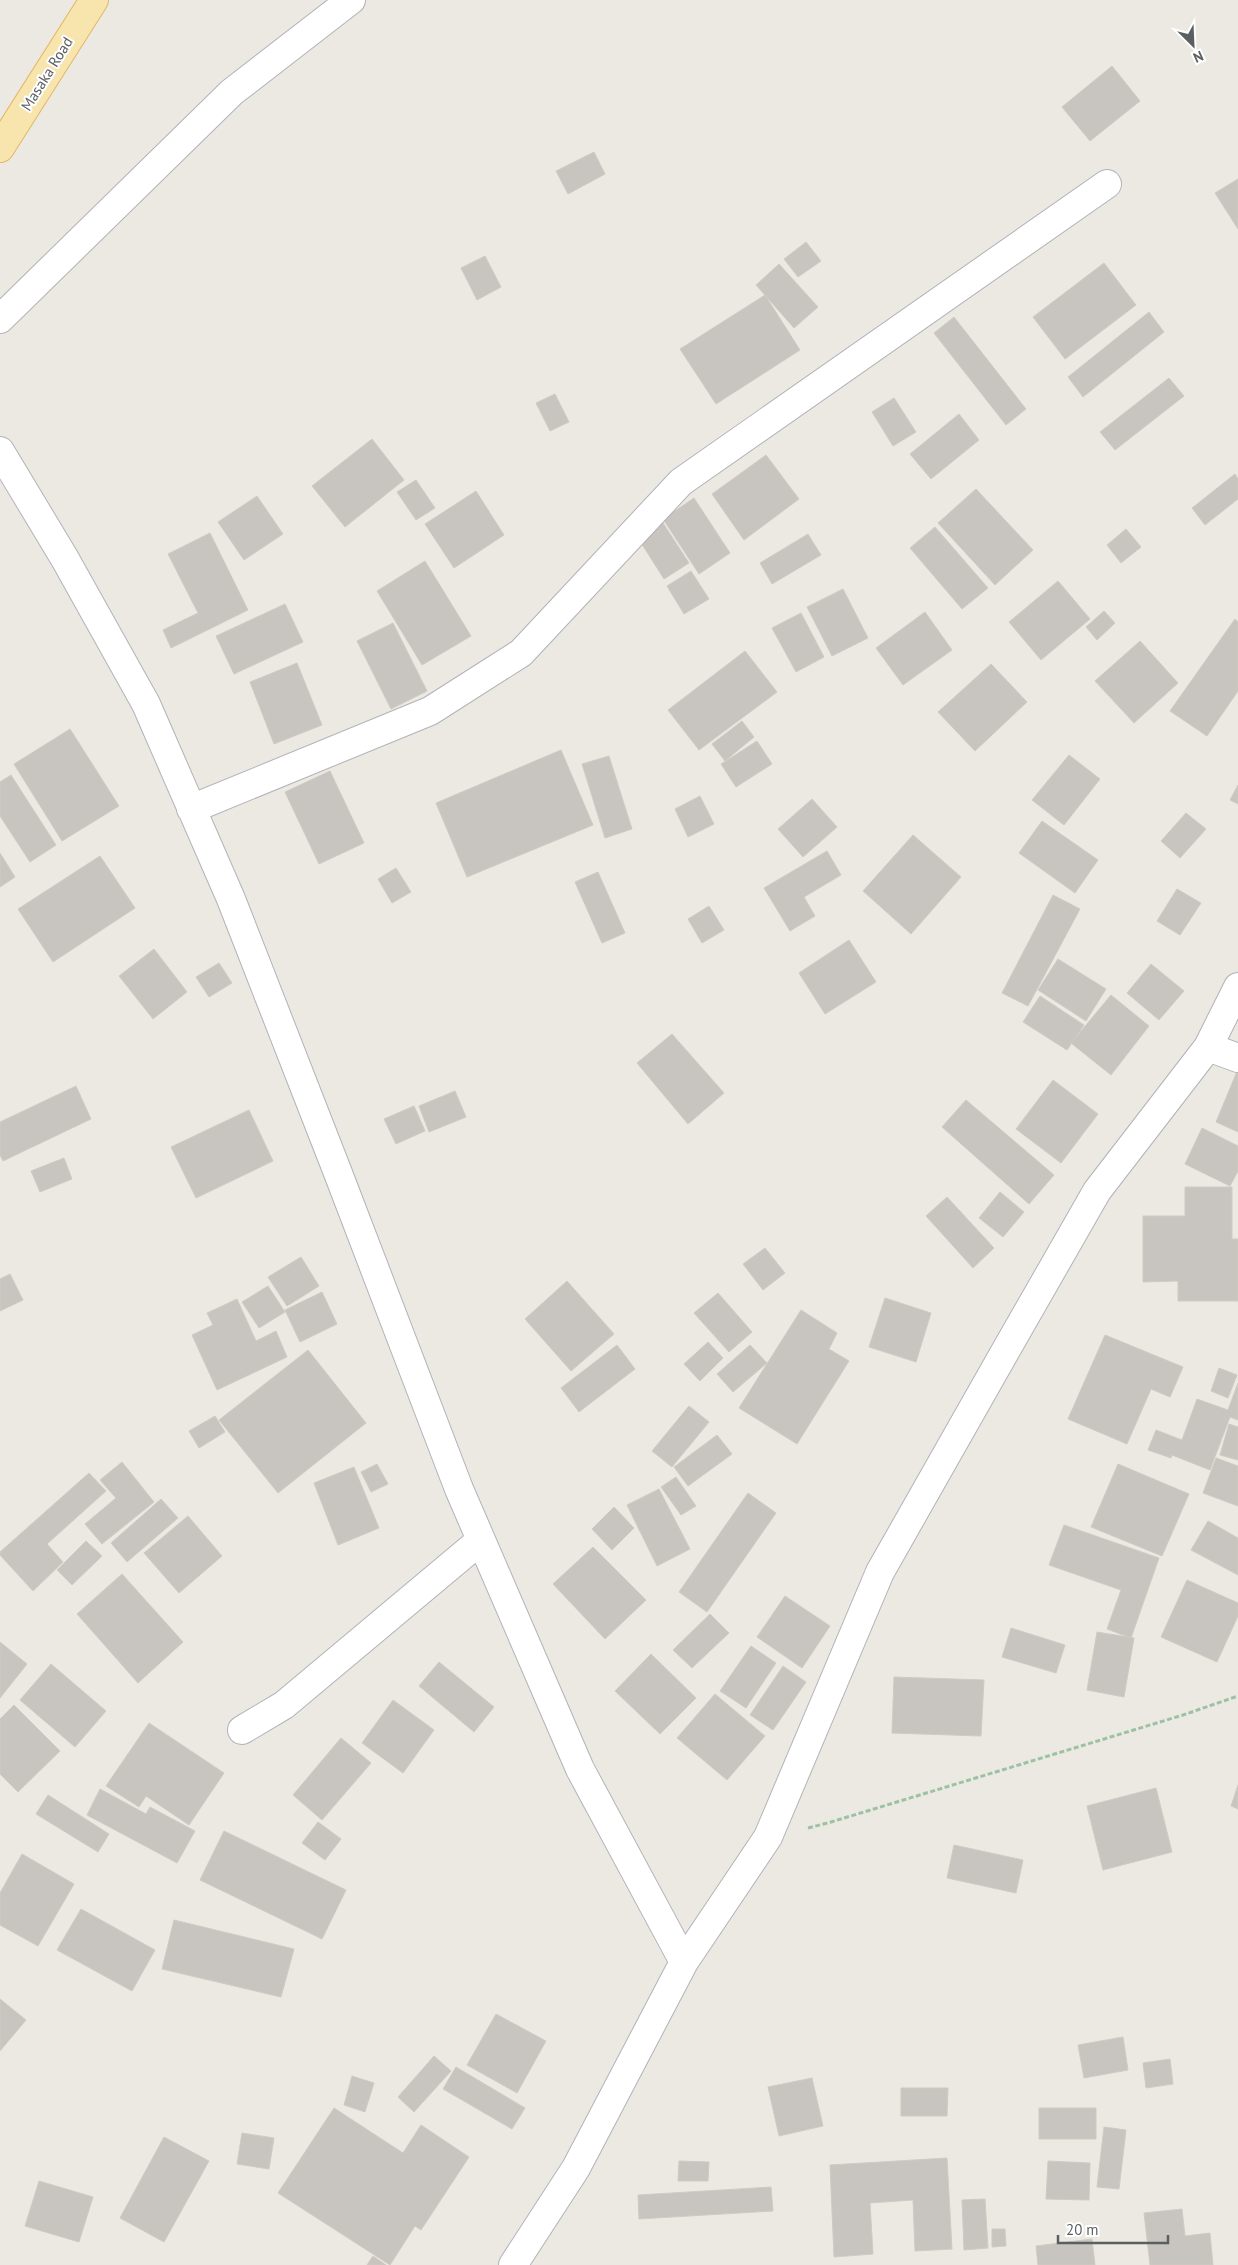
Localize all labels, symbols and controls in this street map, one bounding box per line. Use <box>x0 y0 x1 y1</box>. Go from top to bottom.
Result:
north arrow <box>1168 20 1218 70</box>
street label: Masaka Road <box>16 33 77 114</box>
text: N <box>1190 47 1206 67</box>
scale bar <box>1058 2212 1168 2244</box>
text: 20 m <box>1066 2220 1099 2239</box>

